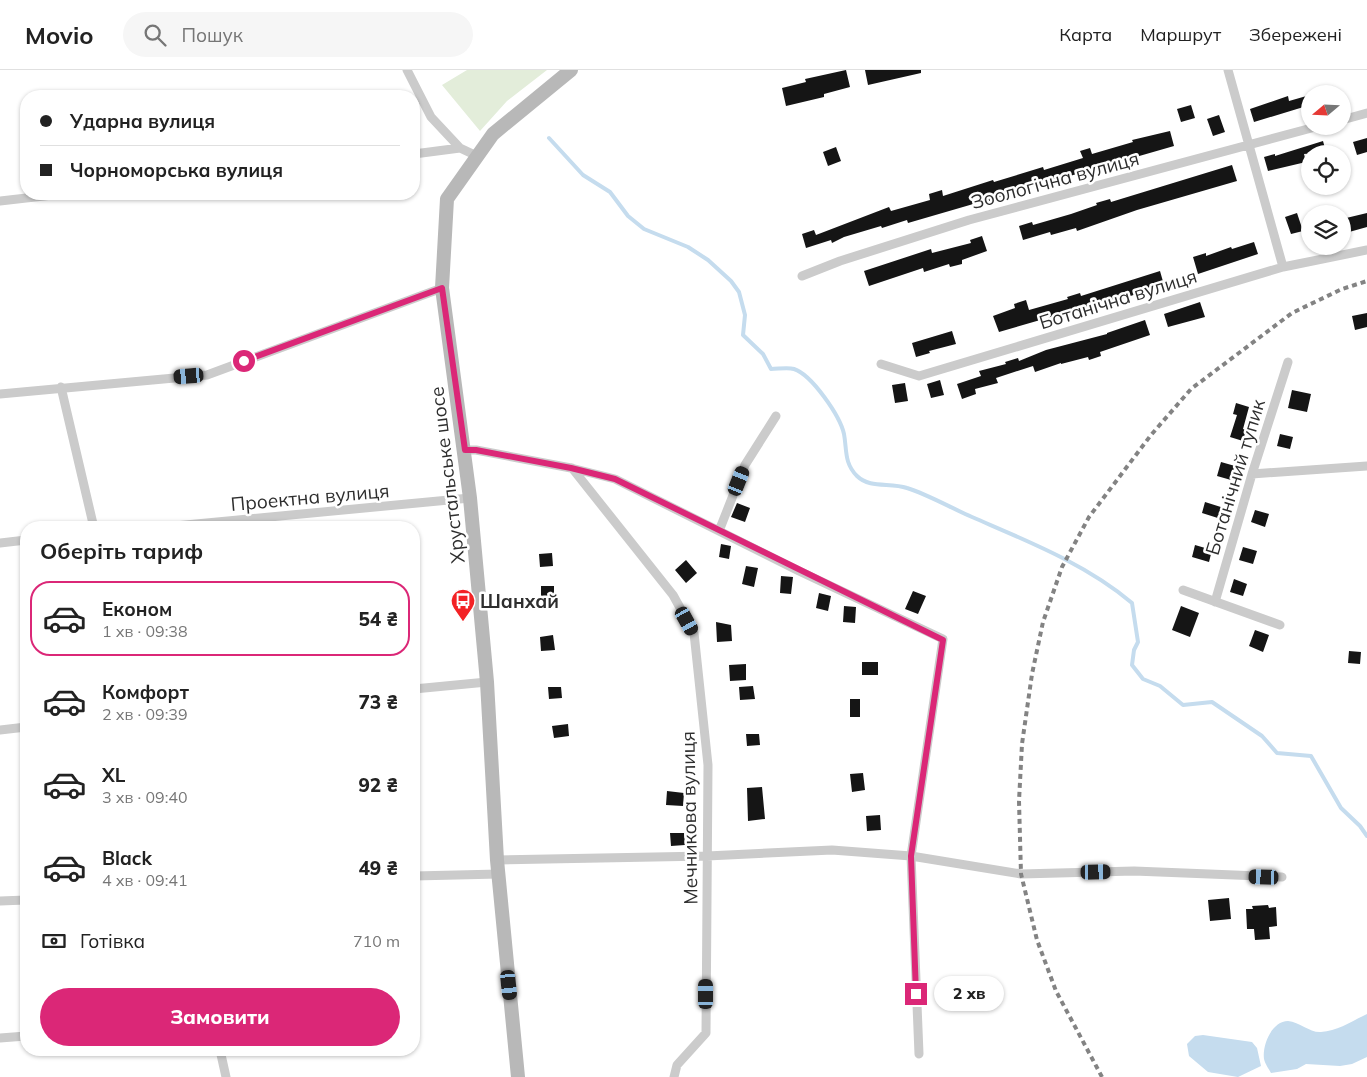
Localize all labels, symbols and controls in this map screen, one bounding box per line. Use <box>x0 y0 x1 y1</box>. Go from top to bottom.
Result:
search box <box>123 12 473 57</box>
text: Movio <box>25 20 93 50</box>
icon: search <box>141 21 169 49</box>
text: Пошук <box>181 23 243 47</box>
text: Карта <box>1059 23 1112 46</box>
text: Маршрут <box>1140 23 1221 46</box>
text: Збережені <box>1249 23 1342 46</box>
north arrow <box>1301 85 1351 135</box>
map controls <box>1301 85 1351 255</box>
text: Ударна вулиця <box>70 109 215 133</box>
button: locate <box>1301 145 1351 195</box>
street label: Зоологічна вулиця <box>968 146 1142 214</box>
text: Чорноморська вулиця <box>70 158 283 182</box>
button: layers <box>1301 205 1351 255</box>
street label: Ботанічна вулиця <box>1036 264 1200 334</box>
route start <box>233 350 255 372</box>
car <box>173 367 204 385</box>
street label: Хрустальське шосе <box>424 385 470 565</box>
street label: Ботанічний тупик <box>1200 395 1270 558</box>
car <box>726 464 751 498</box>
street label: Проектна вулиця <box>230 478 390 516</box>
text: Оберіть тариф <box>40 537 203 565</box>
bus stop icon: Шанхай <box>450 588 476 622</box>
place label: Шанхай <box>480 589 559 613</box>
icon: car <box>42 596 87 641</box>
text: Економ <box>102 597 172 621</box>
car <box>673 604 700 638</box>
text: 54 ₴ <box>358 607 398 631</box>
text: 1 хв · 09:38 <box>102 621 188 641</box>
icon: car <box>42 679 87 724</box>
text: Комфорт <box>102 680 189 704</box>
text: 73 ₴ <box>358 690 398 714</box>
text: 2 хв · 09:39 <box>102 704 188 724</box>
street label: Мечникова вулиця <box>675 731 703 905</box>
icon: car <box>42 762 87 807</box>
text: XL <box>102 763 125 787</box>
text: 92 ₴ <box>358 773 398 797</box>
text: 3 хв · 09:40 <box>102 787 188 807</box>
icon: car <box>42 845 87 890</box>
text: Black <box>102 846 152 870</box>
text: 49 ₴ <box>358 856 398 880</box>
car <box>1080 864 1111 880</box>
car <box>1248 869 1279 885</box>
text: 4 хв · 09:41 <box>102 870 188 890</box>
icon: cash <box>40 927 68 955</box>
text: Готівка <box>80 929 145 953</box>
text: 710 m <box>353 931 400 951</box>
car <box>499 969 518 1001</box>
callout: 2 хв <box>934 976 1004 1012</box>
car <box>698 979 713 1009</box>
route end <box>905 983 927 1005</box>
text: 2 хв <box>953 983 985 1003</box>
button: Замовити <box>40 988 400 1046</box>

